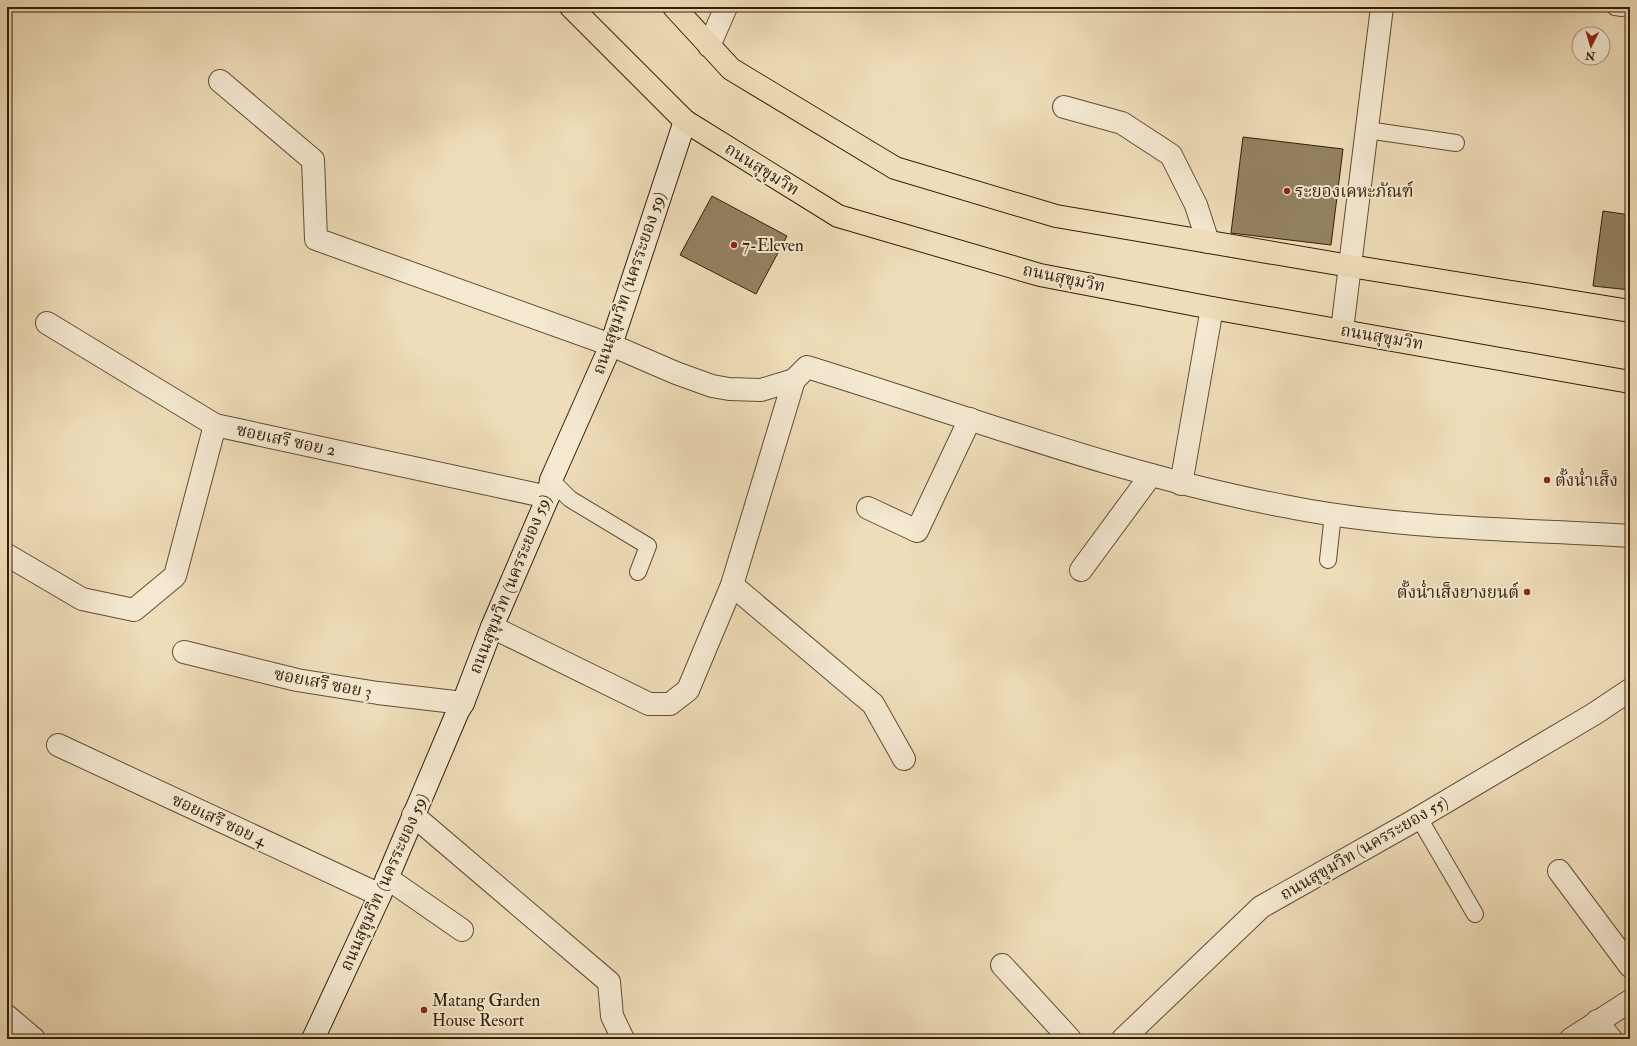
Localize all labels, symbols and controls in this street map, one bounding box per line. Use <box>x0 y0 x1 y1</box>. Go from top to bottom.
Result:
north arrow <box>1571 26 1611 66</box>
text: N <box>1584 48 1597 62</box>
street label: ถนนสุขุมวิท <box>720 138 803 201</box>
place label: ระยองเคหะภัณฑ์ <box>1295 180 1414 202</box>
marker: ระยองเคหะภัณฑ์ <box>1282 186 1292 196</box>
street label: ถนนสุขุมวิท (นครระยอง 59) <box>588 189 671 378</box>
place label: 7-Eleven <box>742 235 804 256</box>
marker: 7-Eleven <box>729 240 739 250</box>
street label: ถนนสุขุมวิท <box>1021 259 1107 298</box>
street label: ถนนสุขุมวิท <box>1339 319 1425 356</box>
street label: ซอยเสรี ซอย 2 <box>234 419 338 461</box>
place label: ตั้งน่ำเส็ง <box>1555 468 1618 491</box>
marker: ตั้งน่ำเส็ง <box>1542 475 1552 485</box>
street label: ถนนสุขุมวิท (นครระยอง 59) <box>464 491 557 677</box>
place label: ตั้งน่ำเส็งยางยนต์ <box>1397 580 1519 603</box>
marker: ตั้งน่ำเส็งยางยนต์ <box>1522 587 1532 597</box>
street label: ซอยเสรี ซอย 3 <box>272 663 374 703</box>
street label: ซอยเสรี ซอย 4 <box>168 789 270 851</box>
street label: ถนนสุขุมวิท (นครระยอง 59) <box>335 790 434 974</box>
street label: ถนนสุขุมวิท (นครระยอง 55) <box>1276 791 1452 906</box>
place label: Matang Garden House Resort <box>432 990 541 1031</box>
marker: Matang Garden House Resort <box>419 1005 429 1015</box>

